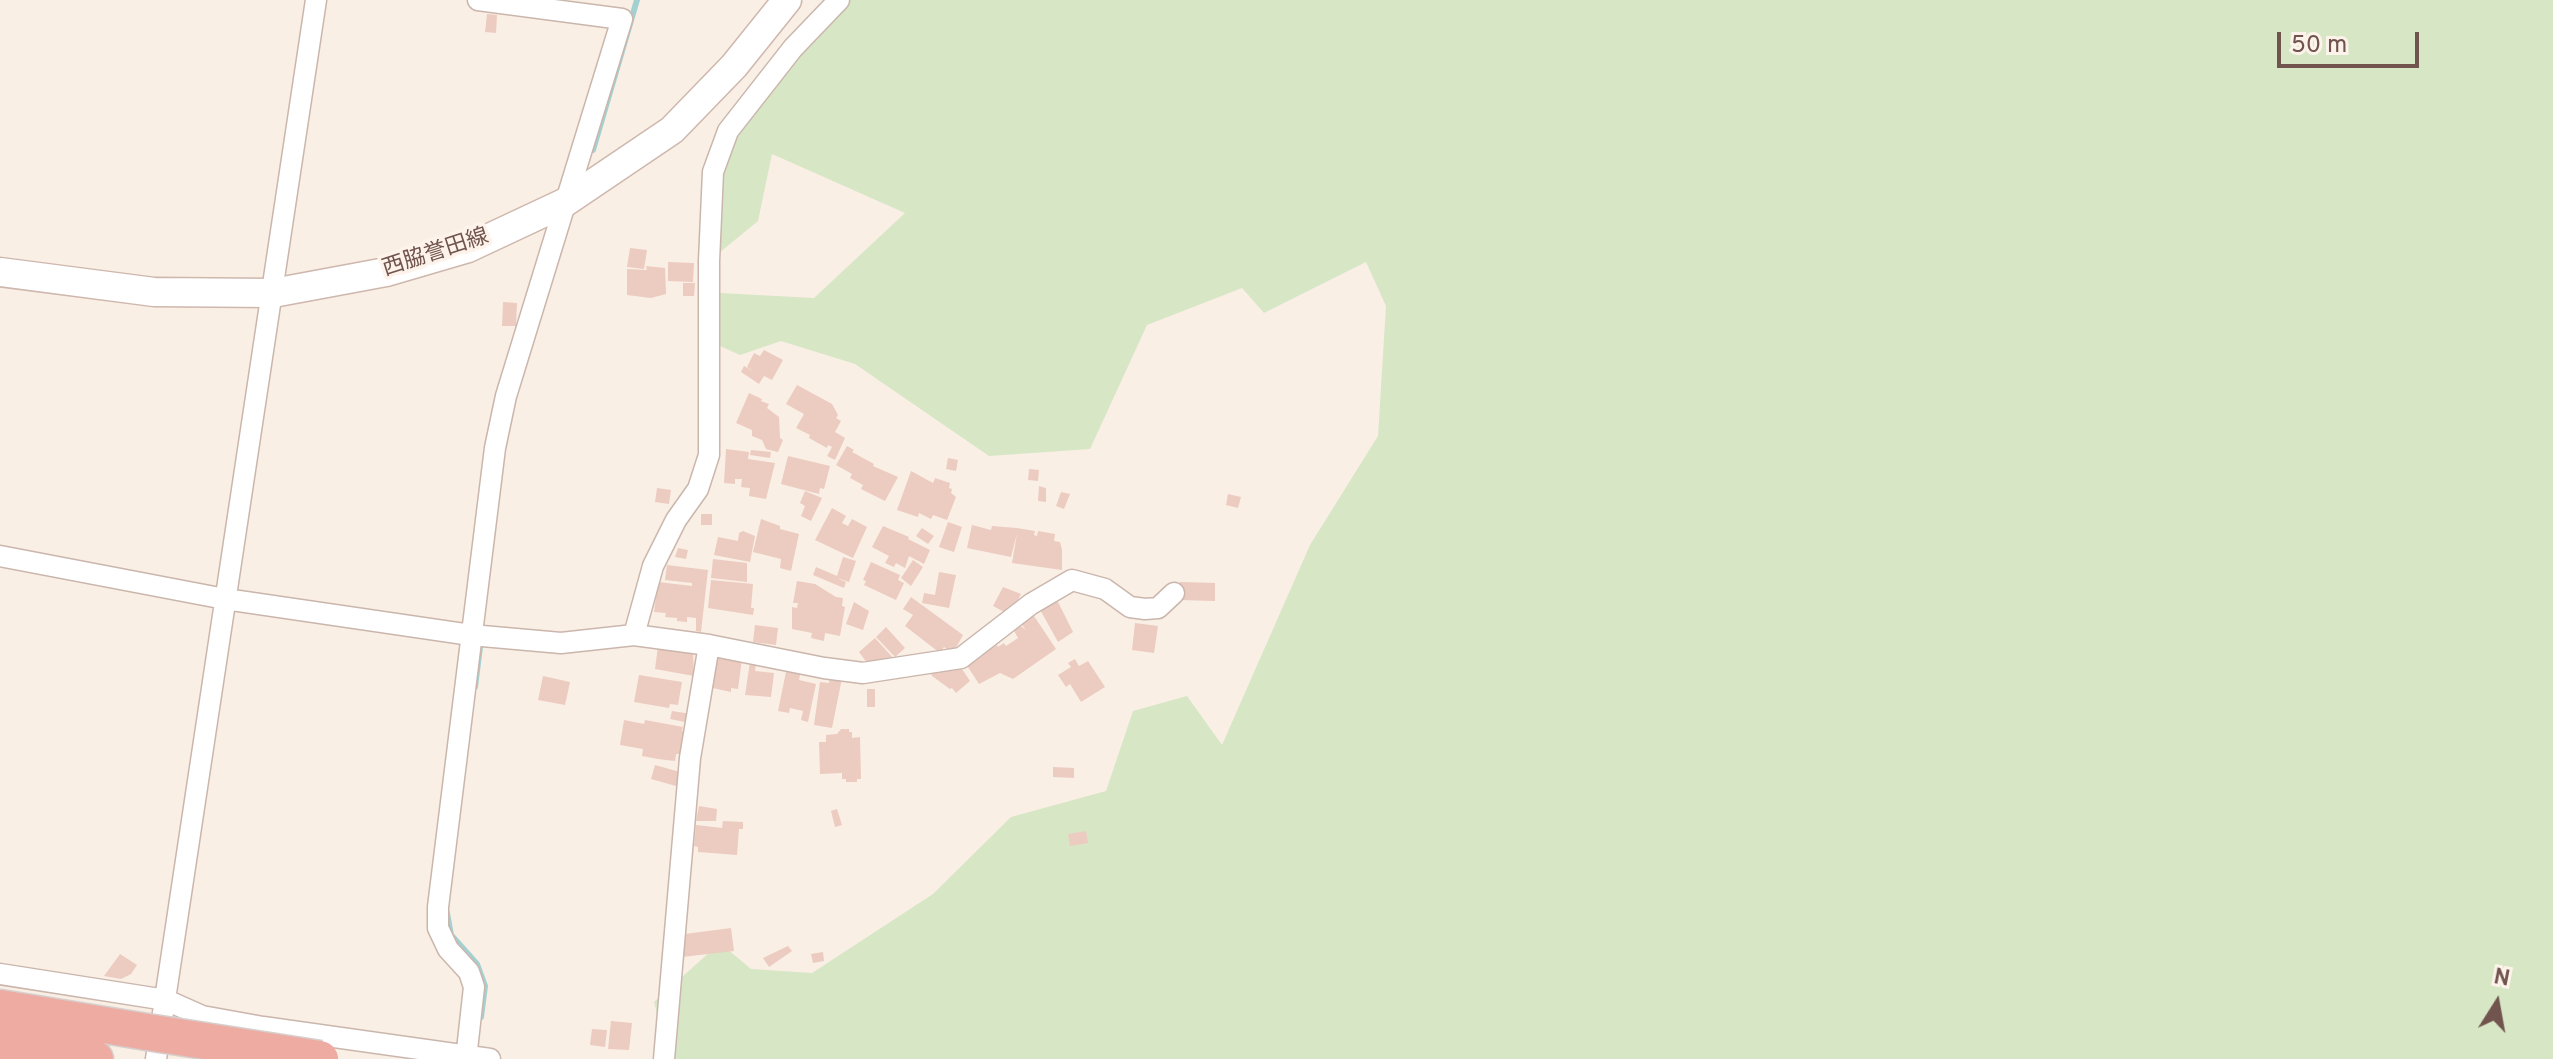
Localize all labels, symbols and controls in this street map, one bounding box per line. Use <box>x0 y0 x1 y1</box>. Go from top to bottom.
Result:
scale bar <box>2281 16 2423 66</box>
text: 50 m <box>2291 31 2347 61</box>
street label: 西脇誉田線 <box>380 224 492 284</box>
north arrow <box>2457 963 2537 1043</box>
text: N <box>2491 964 2512 994</box>

